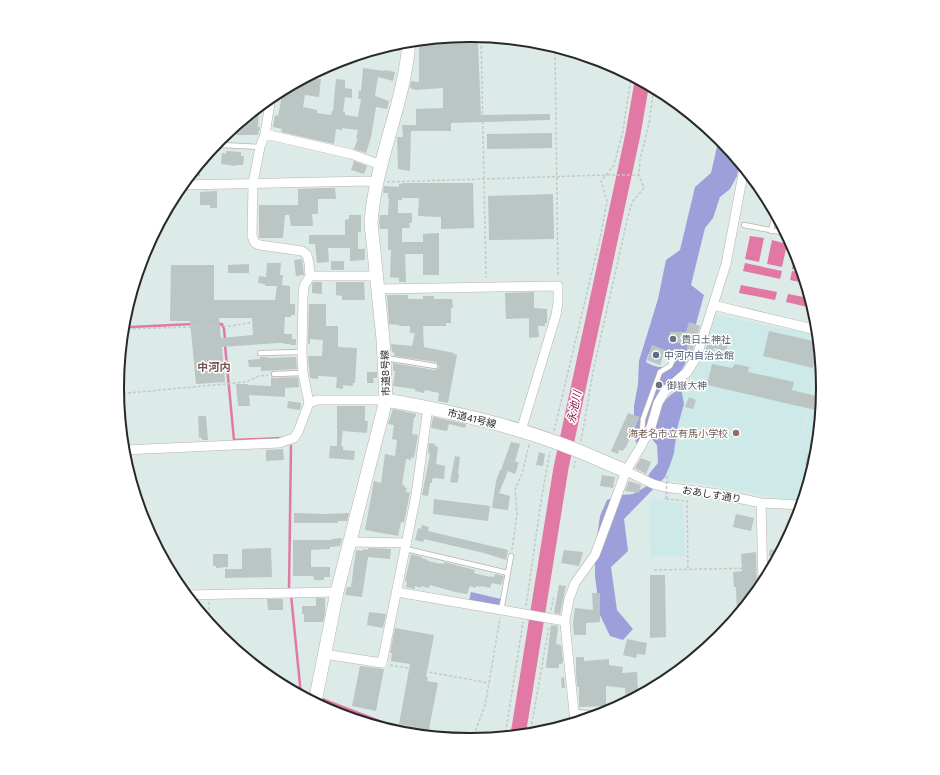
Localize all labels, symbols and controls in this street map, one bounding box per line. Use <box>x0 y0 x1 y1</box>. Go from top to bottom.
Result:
place label: 貴日土神社 <box>681 333 731 345</box>
marker: 貴日土神社 <box>668 334 678 344</box>
place label: 中河内自治会館 <box>664 349 734 361</box>
street label: 市道8号線 <box>378 350 392 396</box>
marker: 中河内自治会館 <box>651 350 661 360</box>
district label: 中河内 <box>198 360 231 373</box>
place label: 御嶽大神 <box>667 379 707 391</box>
marker: 御嶽大神 <box>654 380 664 390</box>
water label: 永池川 <box>564 388 584 424</box>
street label: 市道41号線 <box>446 406 498 430</box>
place label: 海老名市立有馬小学校 <box>628 427 728 439</box>
marker: 海老名市立有馬小学校 <box>731 428 741 438</box>
street label: おあしす通り <box>682 483 742 505</box>

